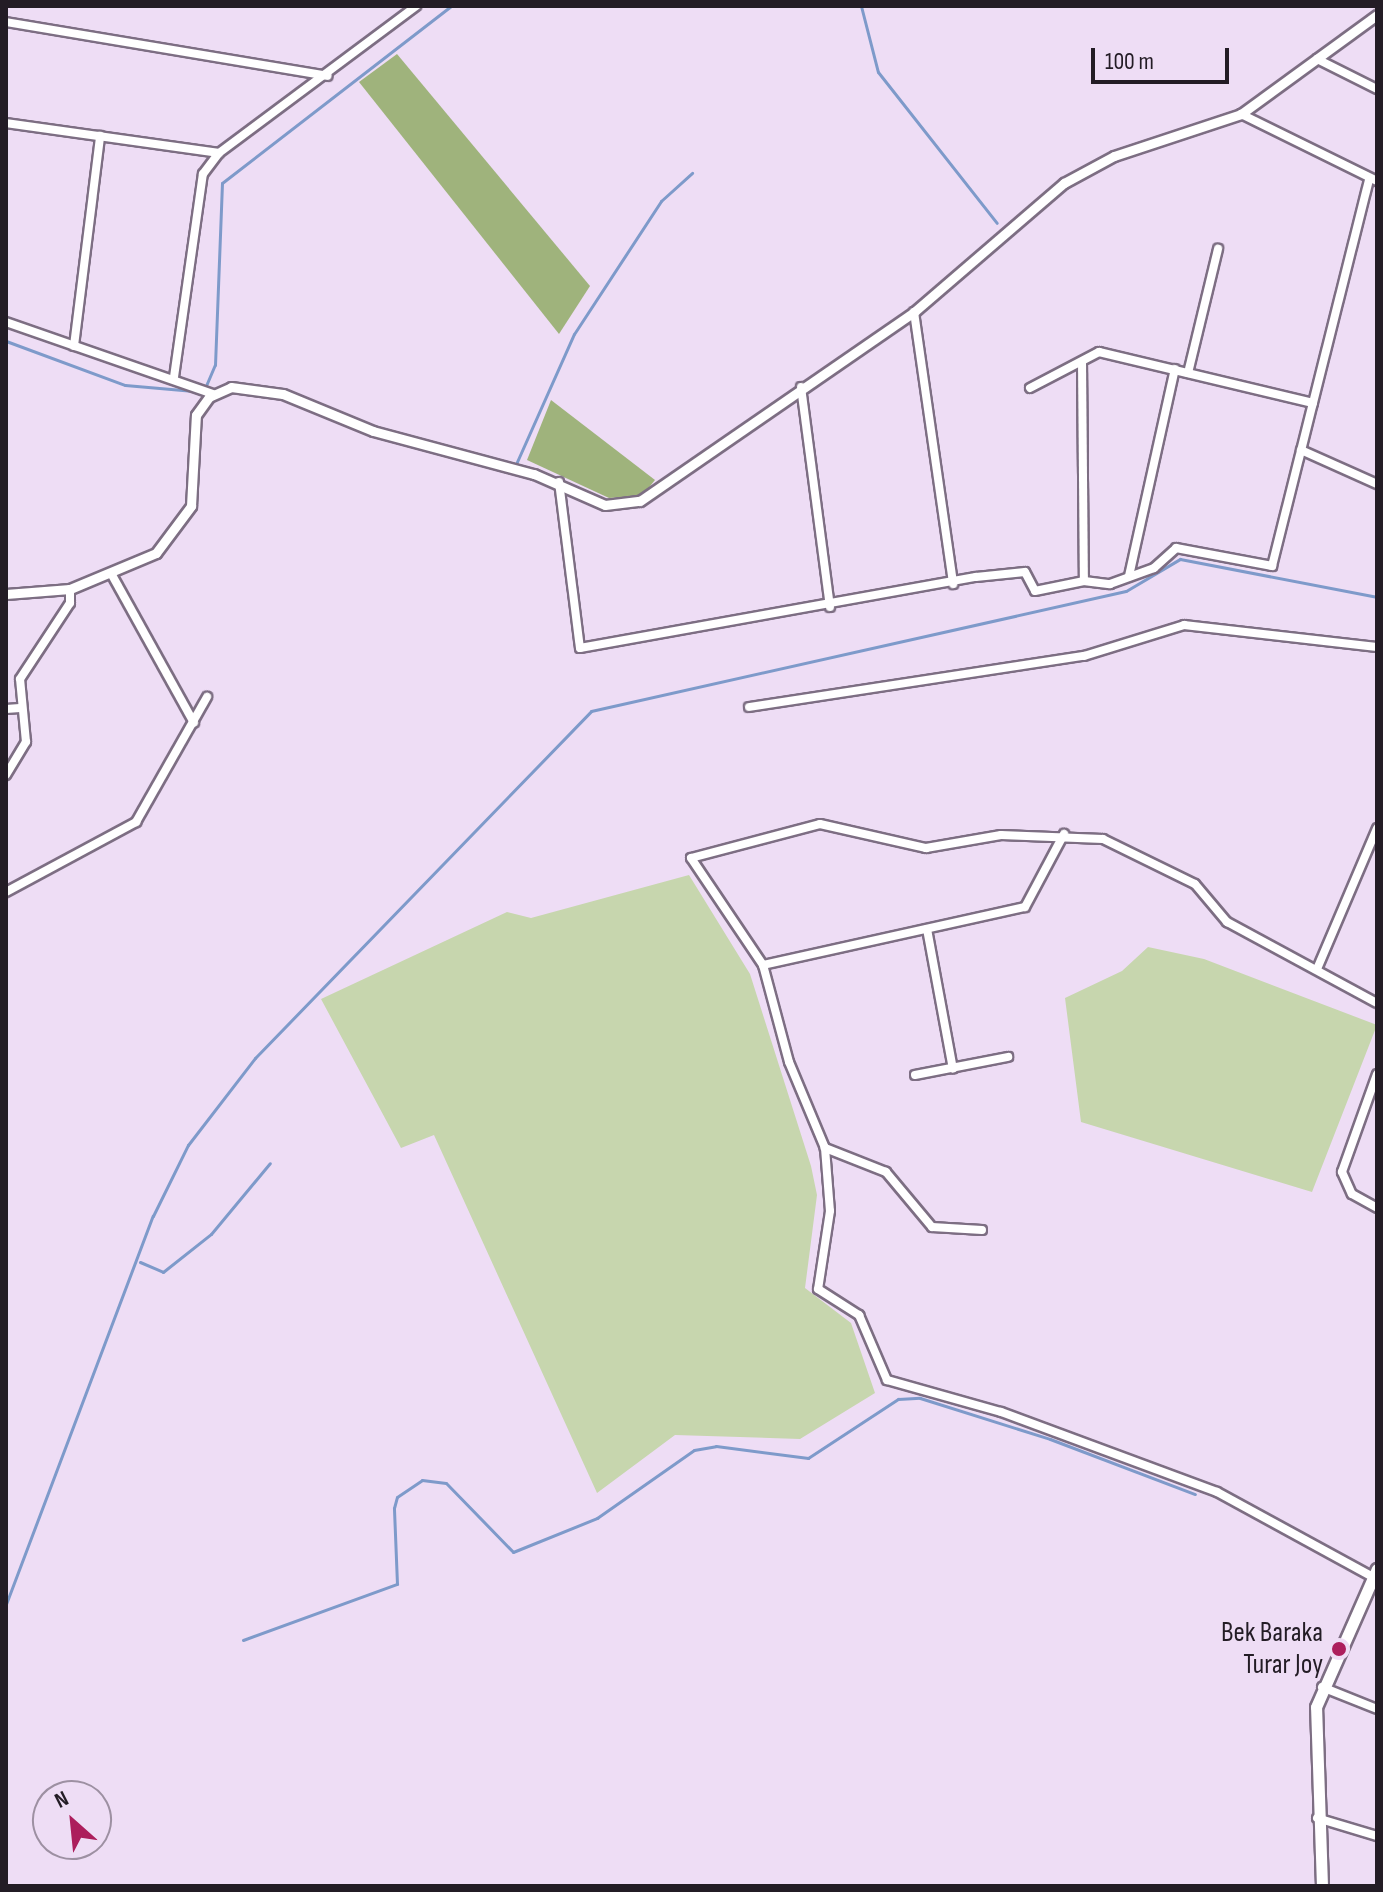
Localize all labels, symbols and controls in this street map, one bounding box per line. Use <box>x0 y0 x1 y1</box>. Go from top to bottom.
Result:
scale bar <box>1095 32 1233 82</box>
text: 100 m <box>1105 47 1154 76</box>
place label: Bek Baraka Turar Joy <box>1221 1616 1323 1682</box>
marker: Bek Baraka Turar Joy <box>1330 1640 1348 1658</box>
north arrow <box>32 1780 112 1860</box>
text: N <box>50 1785 73 1815</box>

